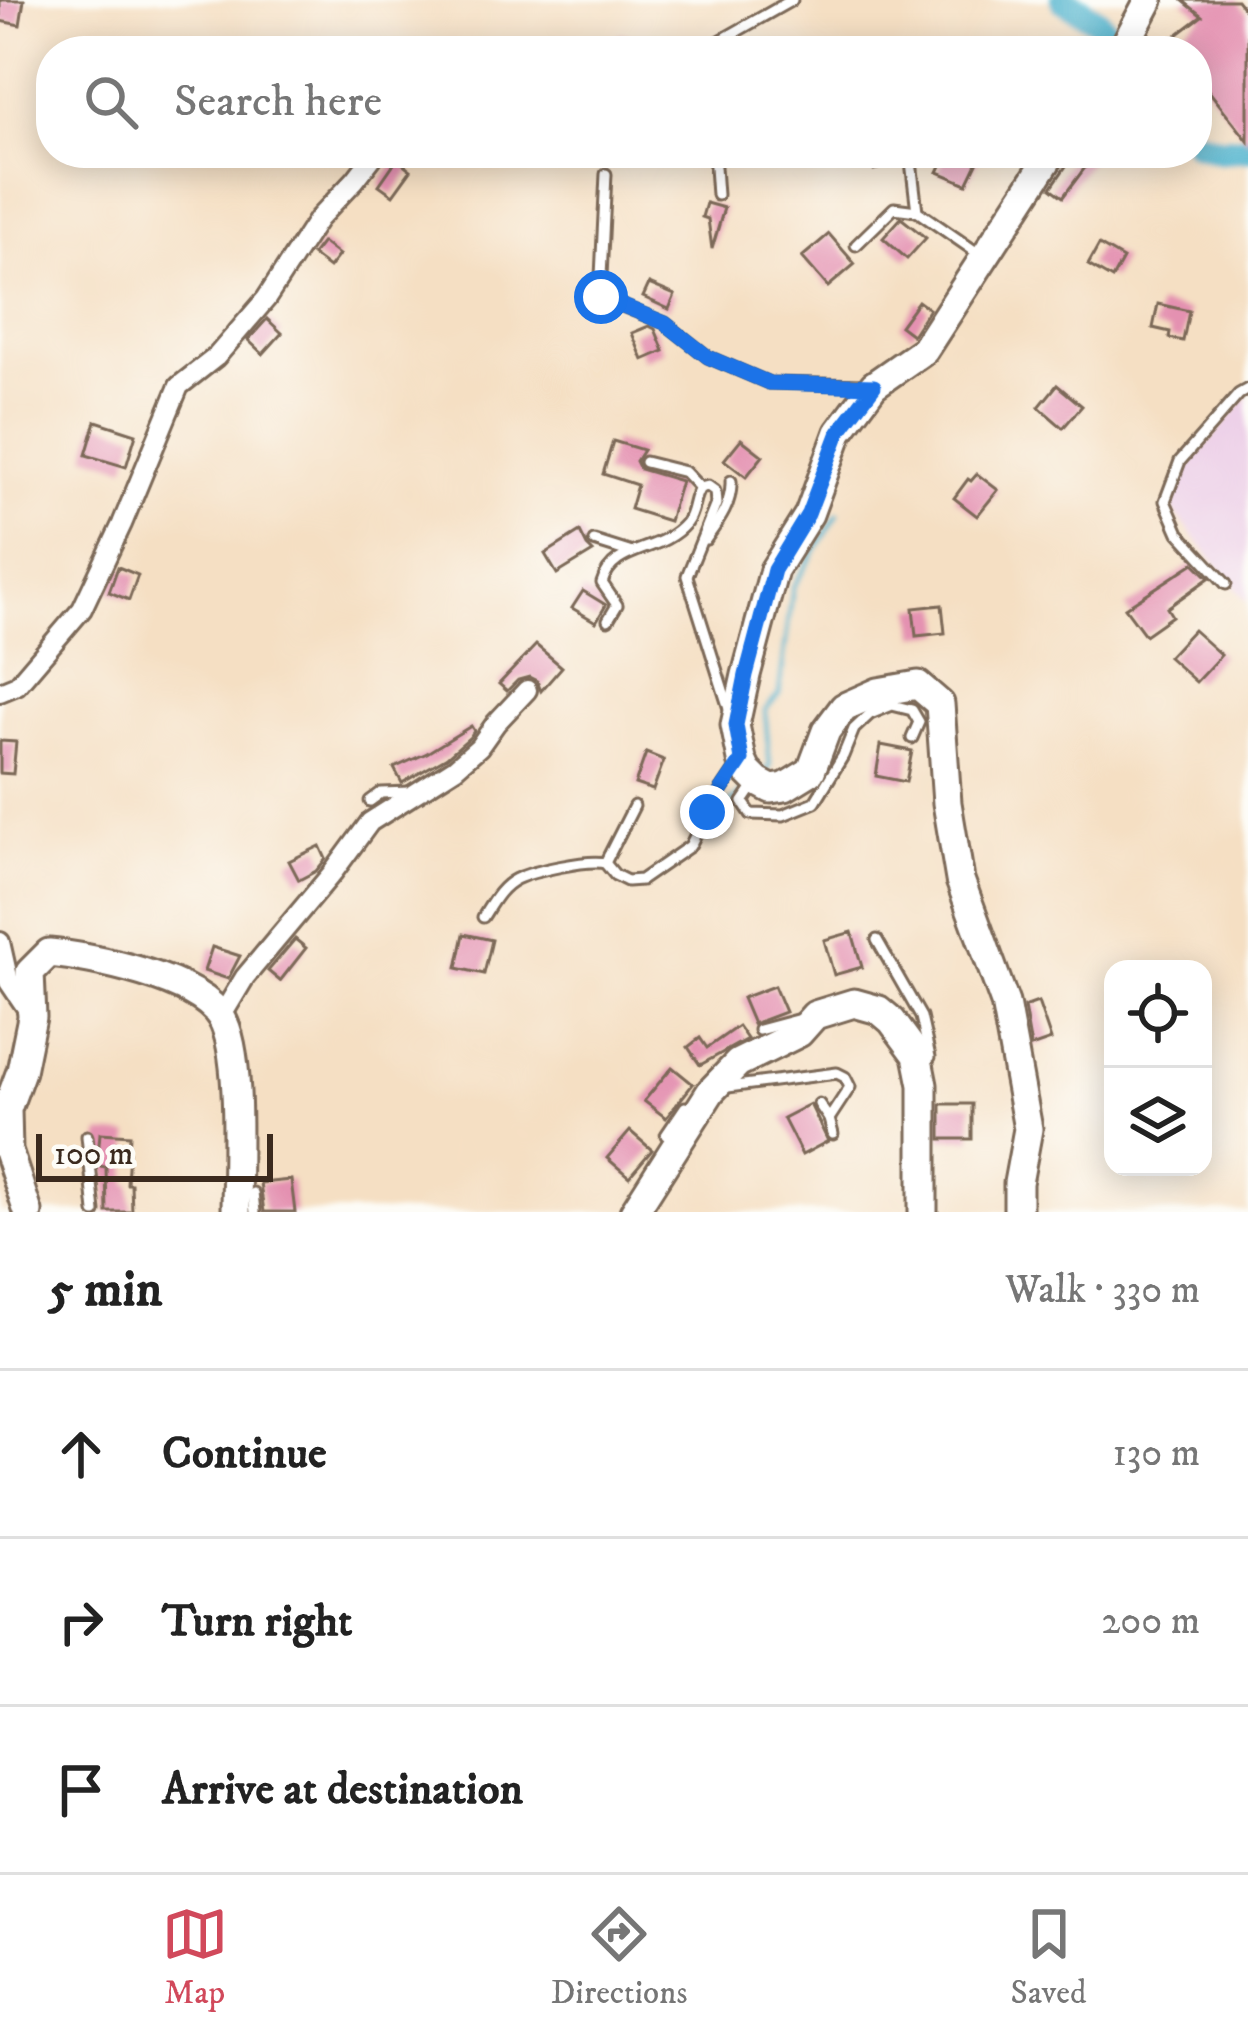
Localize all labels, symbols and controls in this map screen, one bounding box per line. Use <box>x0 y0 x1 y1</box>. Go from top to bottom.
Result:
search box <box>36 36 1212 168</box>
icon: search <box>78 69 144 135</box>
text: Search here <box>174 74 382 130</box>
route start <box>574 270 628 324</box>
route end <box>680 785 734 839</box>
map controls <box>1104 960 1212 1176</box>
button: locate <box>1104 960 1212 1068</box>
button: layers <box>1104 1068 1212 1176</box>
scale bar <box>36 1128 273 1181</box>
text: 100 m <box>54 1134 133 1175</box>
text: 5 min <box>48 1258 162 1322</box>
text: Walk · 330 m <box>1005 1266 1200 1315</box>
icon: ahead <box>48 1421 114 1487</box>
text: Continue <box>162 1426 327 1482</box>
text: 130 m <box>1112 1429 1200 1478</box>
icon: right <box>48 1589 114 1655</box>
text: Turn right <box>162 1594 352 1650</box>
text: 200 m <box>1101 1597 1200 1646</box>
icon: arrive <box>48 1757 114 1823</box>
text: Arrive at destination <box>162 1762 523 1818</box>
tab: Map <box>162 1901 228 2014</box>
tab: Directions <box>551 1901 687 2014</box>
tab: Saved <box>1011 1901 1086 2014</box>

